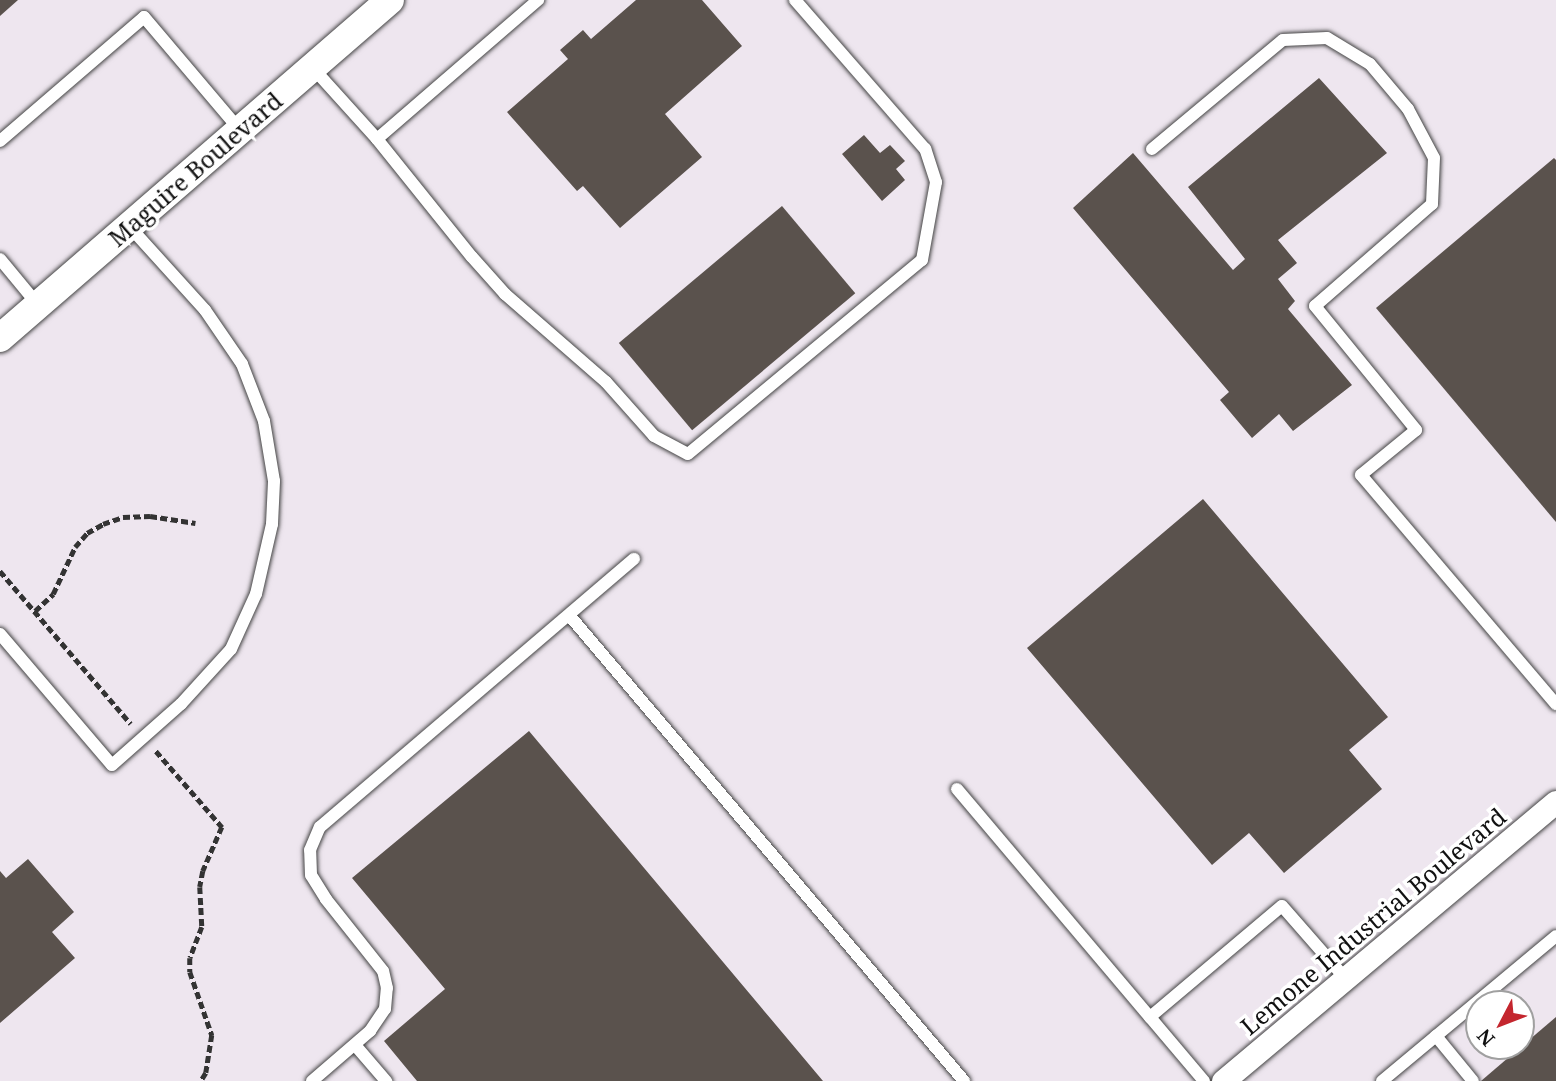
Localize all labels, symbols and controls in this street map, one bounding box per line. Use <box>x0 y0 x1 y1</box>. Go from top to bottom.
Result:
street label: Maguire Boulevard <box>102 86 288 252</box>
street label: Lemone Industrial Boulevard <box>1235 802 1511 1040</box>
north arrow <box>1465 990 1535 1060</box>
text: N <box>1471 1023 1501 1052</box>

